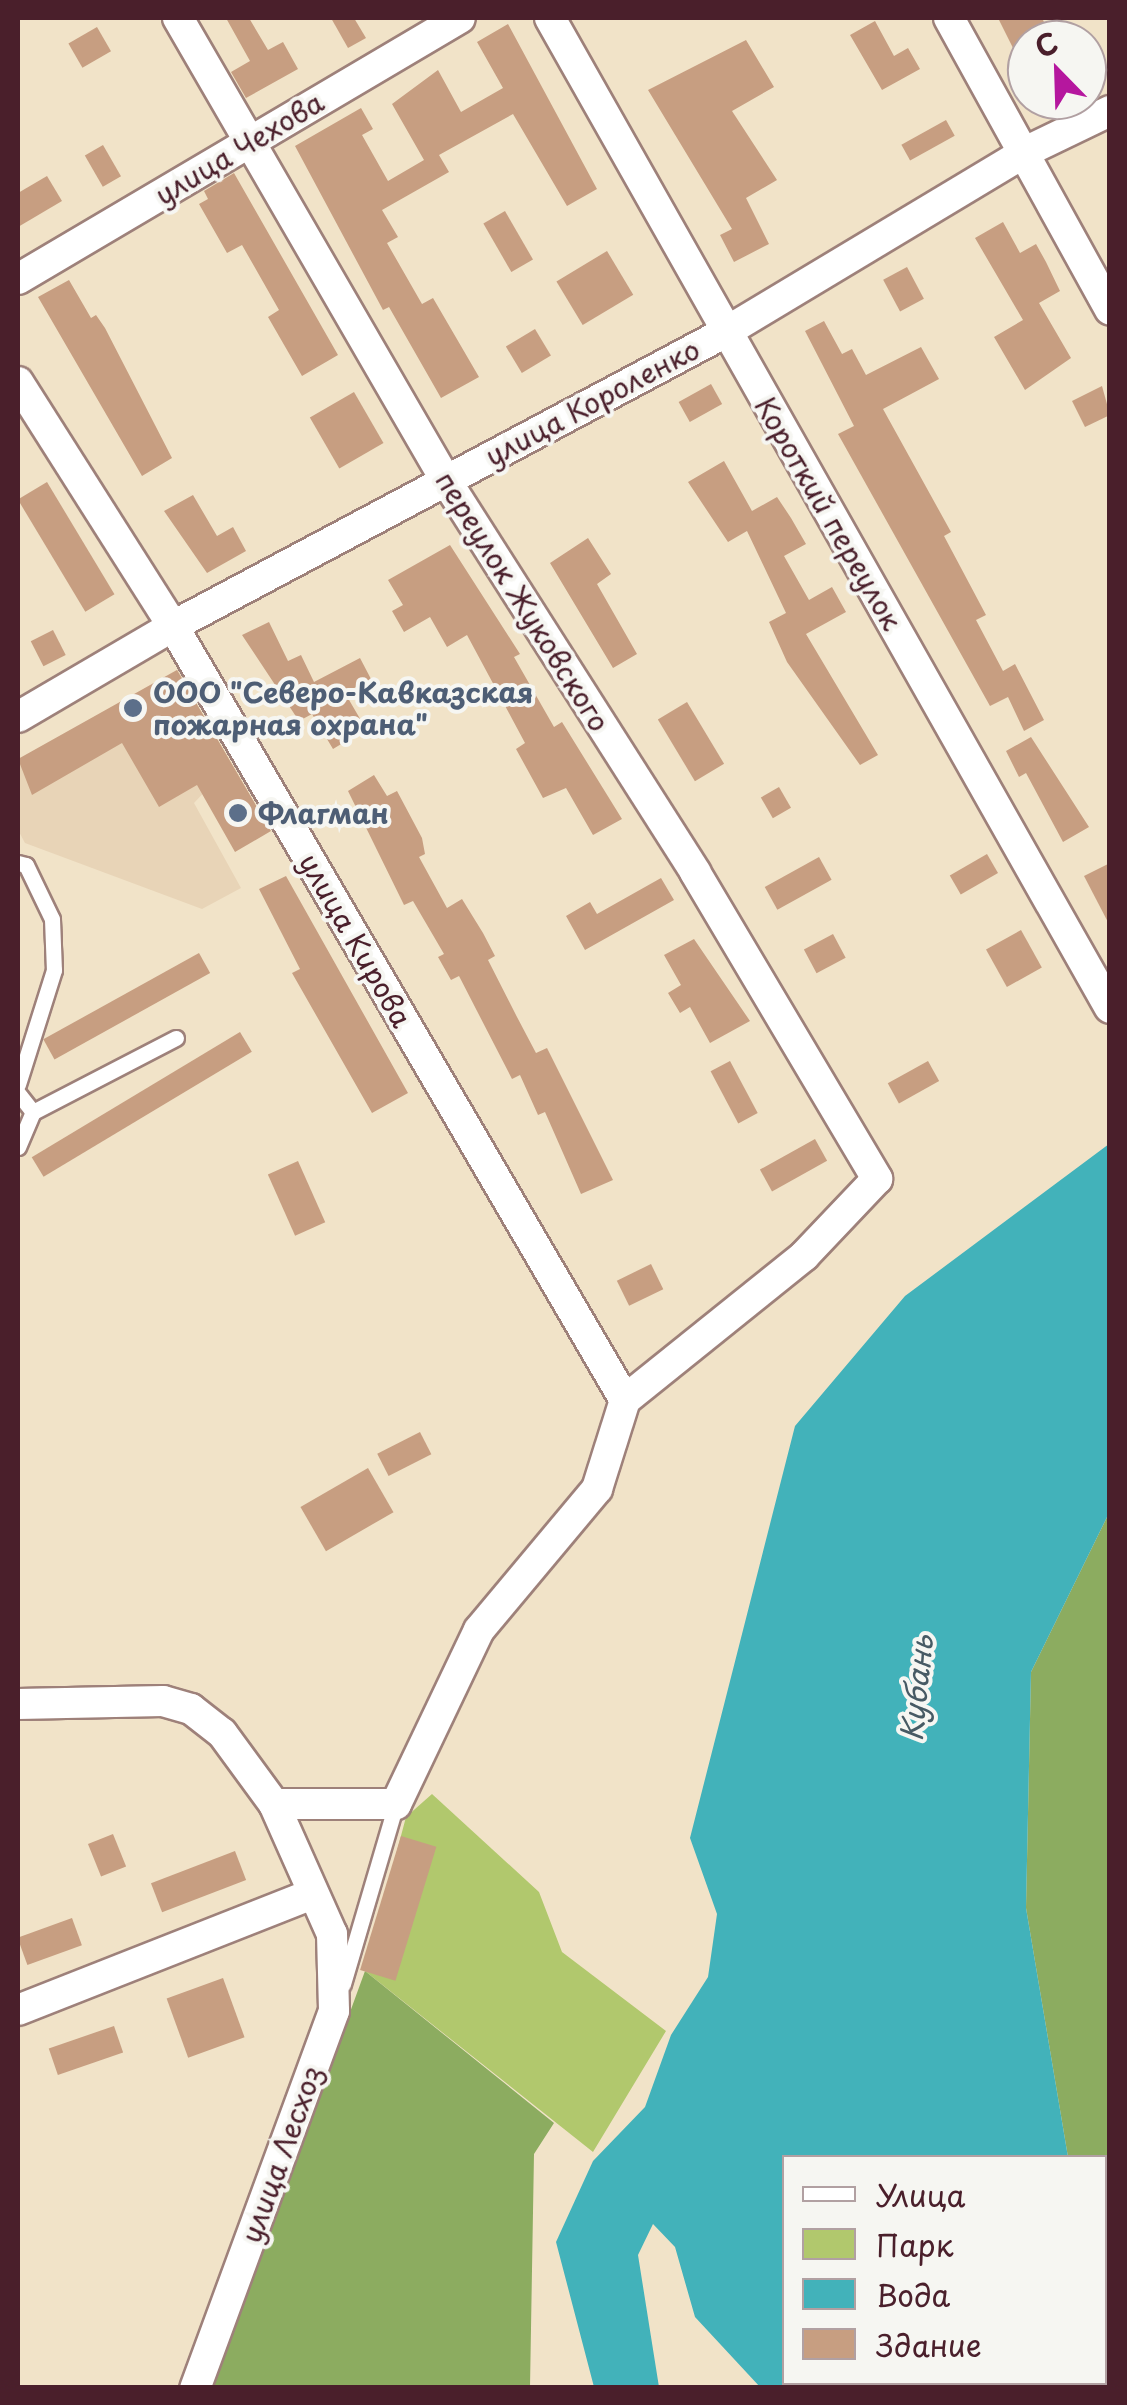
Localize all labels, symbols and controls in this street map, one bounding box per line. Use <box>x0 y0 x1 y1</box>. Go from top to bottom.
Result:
north arrow <box>1007 20 1107 120</box>
text: С <box>1028 20 1064 68</box>
street label: улица Чехова <box>148 84 330 212</box>
street label: улица Короленко <box>479 331 705 473</box>
street label: Короткий переулок <box>749 390 909 636</box>
street label: переулок Жуковского <box>429 464 617 738</box>
place label: ООО "Северо-Кавказская пожарная охрана" <box>153 675 533 741</box>
marker: ООО "Северо-Кавказская пожарная охрана" <box>122 697 144 719</box>
place label: Флагман <box>258 796 389 830</box>
marker: Флагман <box>227 802 249 824</box>
street label: улица Кирова <box>293 847 419 1033</box>
water label: Кубань <box>893 1633 939 1743</box>
street label: улица Лесхоз <box>233 2060 329 2248</box>
legend <box>782 2155 1107 2385</box>
text: Улица <box>876 2172 965 2217</box>
text: Парк <box>876 2222 953 2267</box>
text: Вода <box>876 2272 950 2317</box>
text: Здание <box>876 2322 982 2367</box>

